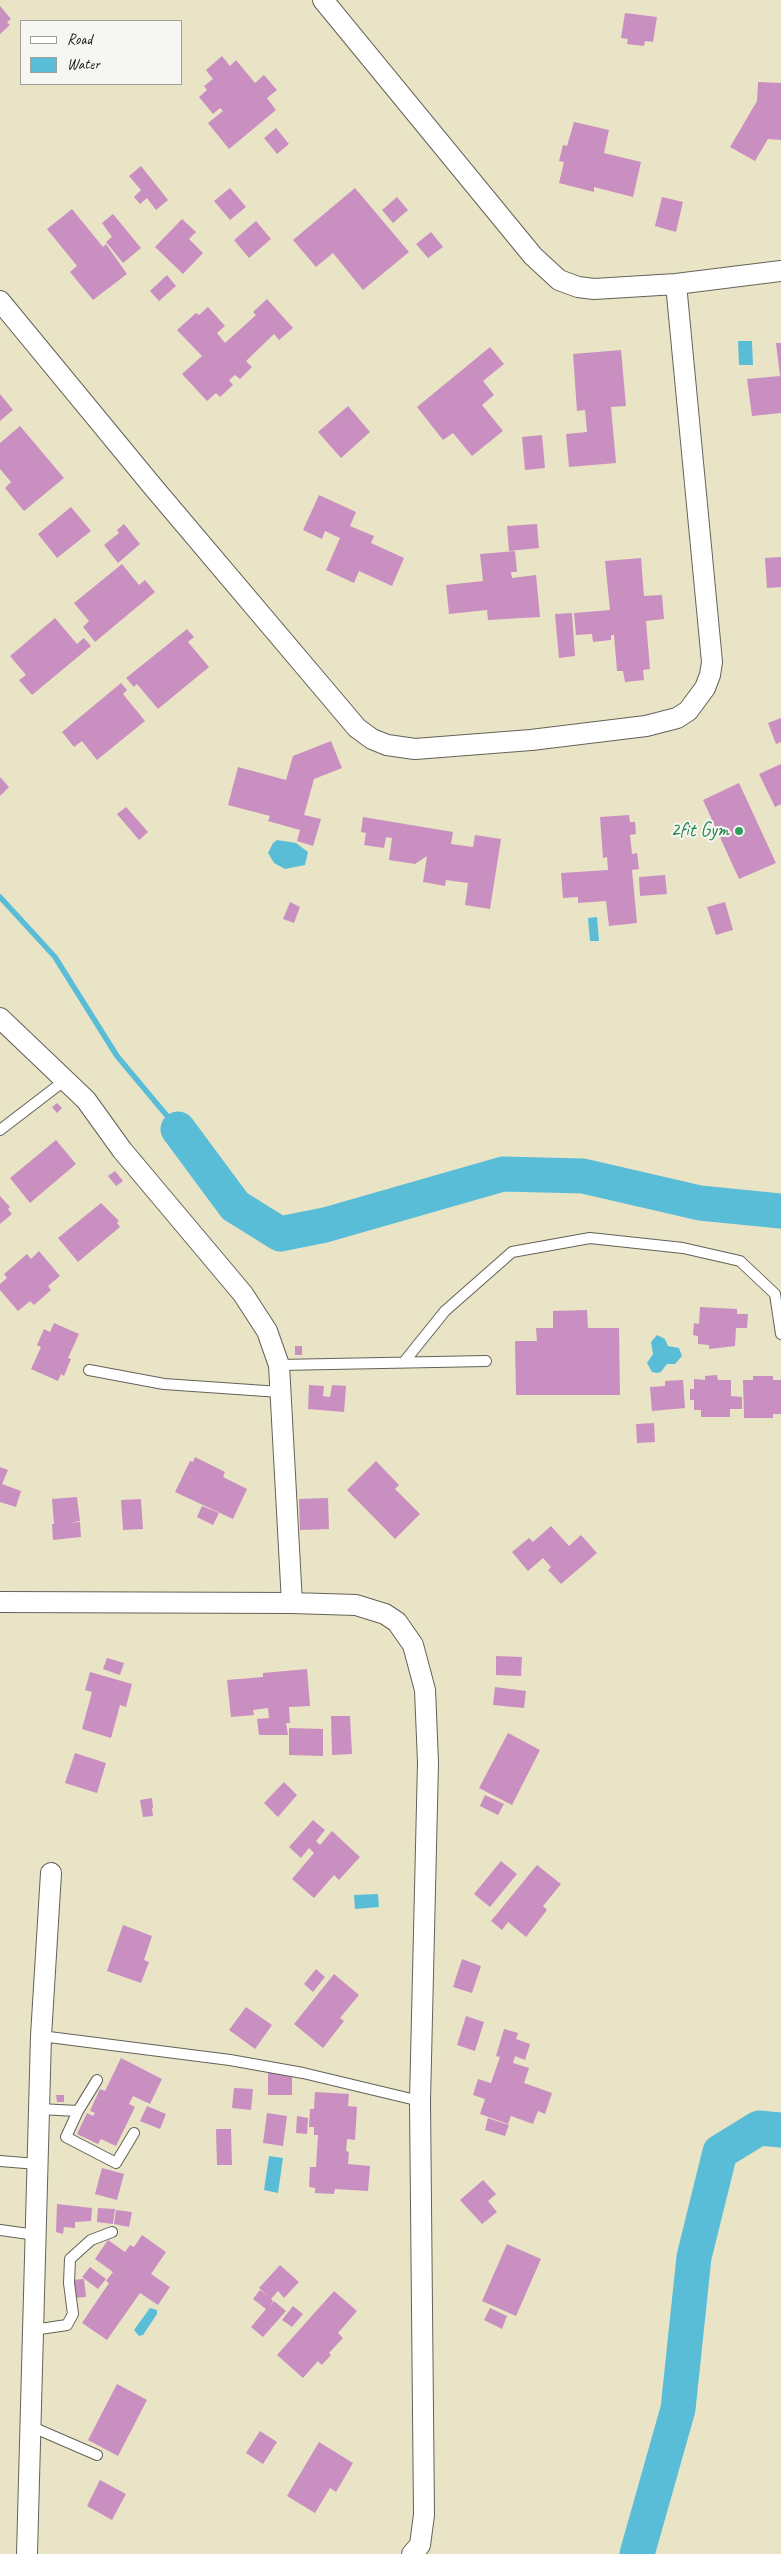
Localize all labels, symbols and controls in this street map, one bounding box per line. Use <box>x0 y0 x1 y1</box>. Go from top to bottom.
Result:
legend <box>20 20 182 85</box>
text: Road <box>67 30 92 49</box>
text: Water <box>67 55 100 74</box>
place label: 2fit Gym <box>671 819 729 843</box>
marker: 2fit Gym <box>733 825 745 837</box>

